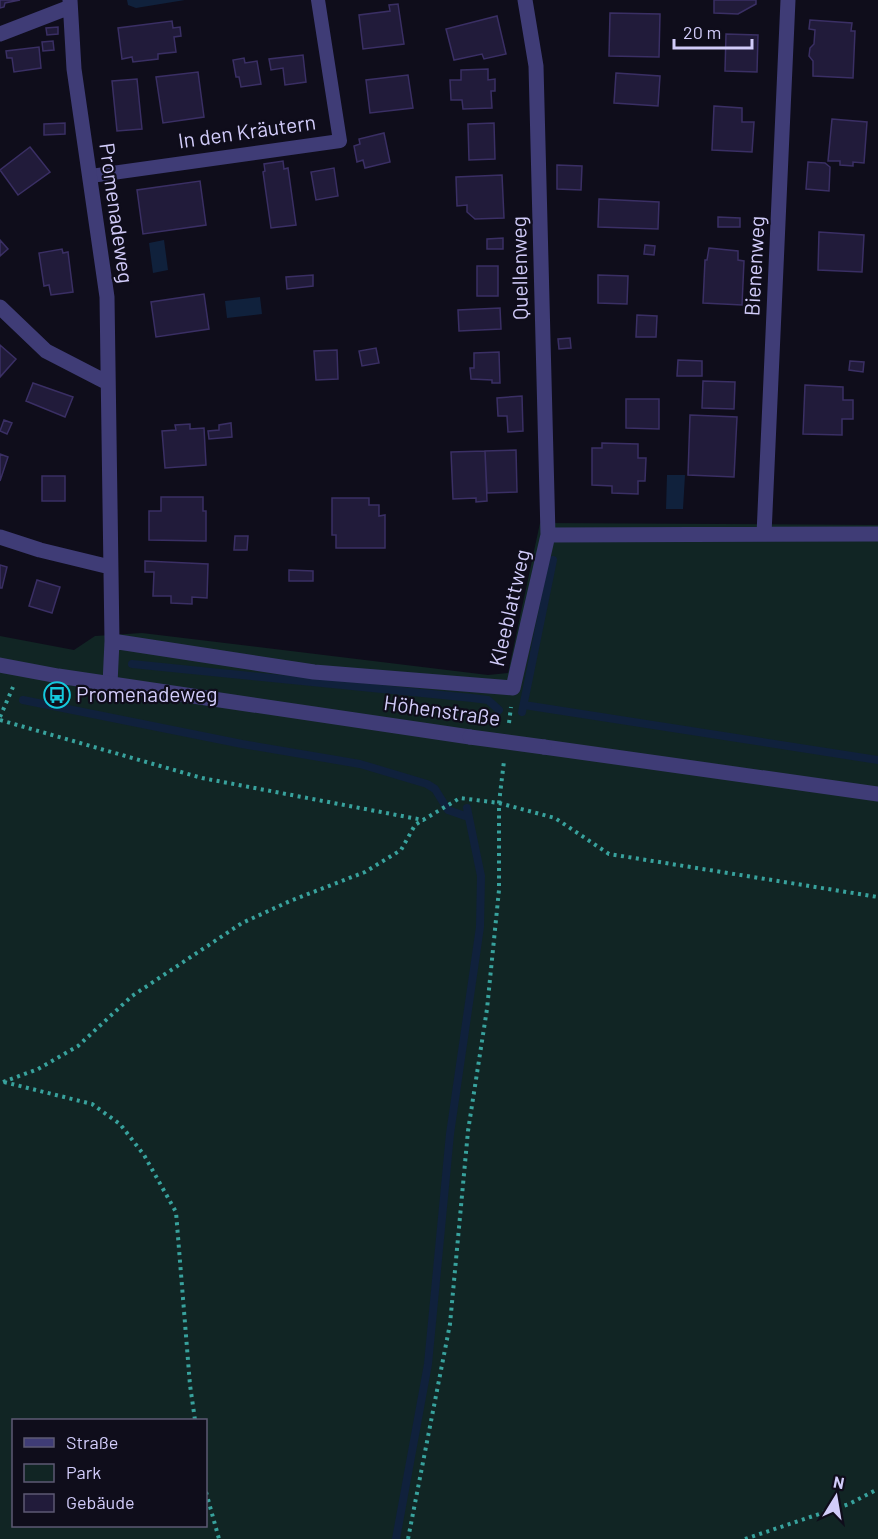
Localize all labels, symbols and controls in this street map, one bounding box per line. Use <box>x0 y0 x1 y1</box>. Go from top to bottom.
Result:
scale bar <box>674 12 752 50</box>
text: 20 m <box>683 21 721 43</box>
street label: In den Kräutern <box>176 108 317 153</box>
street label: Promenadeweg <box>95 141 140 285</box>
street label: Bienenweg <box>738 215 769 317</box>
street label: Quellenweg <box>505 216 532 320</box>
street label: Kleeblattweg <box>483 547 534 669</box>
bus stop icon: Promenadeweg <box>42 680 72 710</box>
place label: Promenadeweg <box>76 681 217 706</box>
street label: Höhenstraße <box>382 689 502 730</box>
legend <box>12 1419 207 1527</box>
text: Straße <box>66 1431 118 1453</box>
text: Park <box>66 1461 101 1483</box>
north arrow <box>806 1467 866 1527</box>
text: N <box>832 1471 846 1492</box>
text: Gebäude <box>66 1491 135 1513</box>

